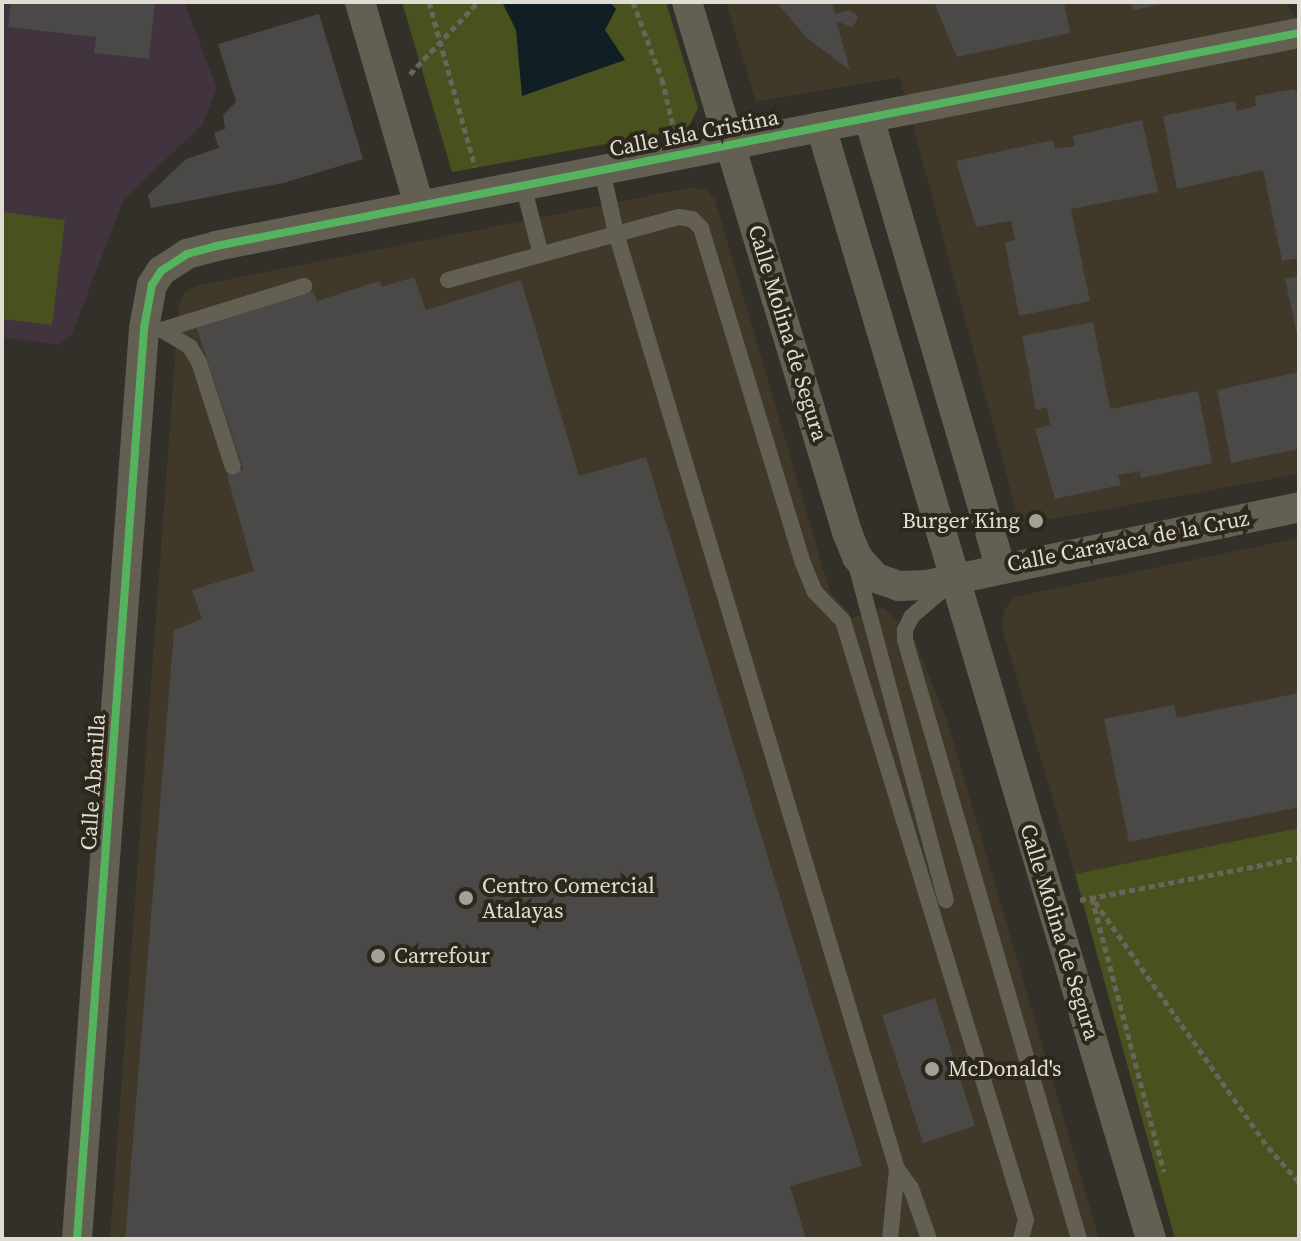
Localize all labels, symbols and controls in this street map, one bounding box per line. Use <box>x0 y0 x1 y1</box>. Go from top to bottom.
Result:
street label: Calle Isla Cristina <box>607 104 781 162</box>
street label: Calle Molina de Segura <box>743 222 833 444</box>
street label: Calle Caravaca de la Cruz <box>1005 505 1251 577</box>
place label: Burger King <box>902 508 1020 534</box>
marker: Burger King <box>1027 512 1045 530</box>
street label: Calle Abanilla <box>75 713 111 851</box>
street label: Calle Molina de Segura <box>1015 821 1105 1043</box>
place label: Centro Comercial Atalayas <box>482 872 655 924</box>
marker: Centro Comercial Atalayas <box>457 889 475 907</box>
place label: Carrefour <box>394 943 490 969</box>
marker: Carrefour <box>369 947 387 965</box>
place label: McDonald's <box>948 1056 1062 1082</box>
marker: McDonald's <box>923 1060 941 1078</box>

